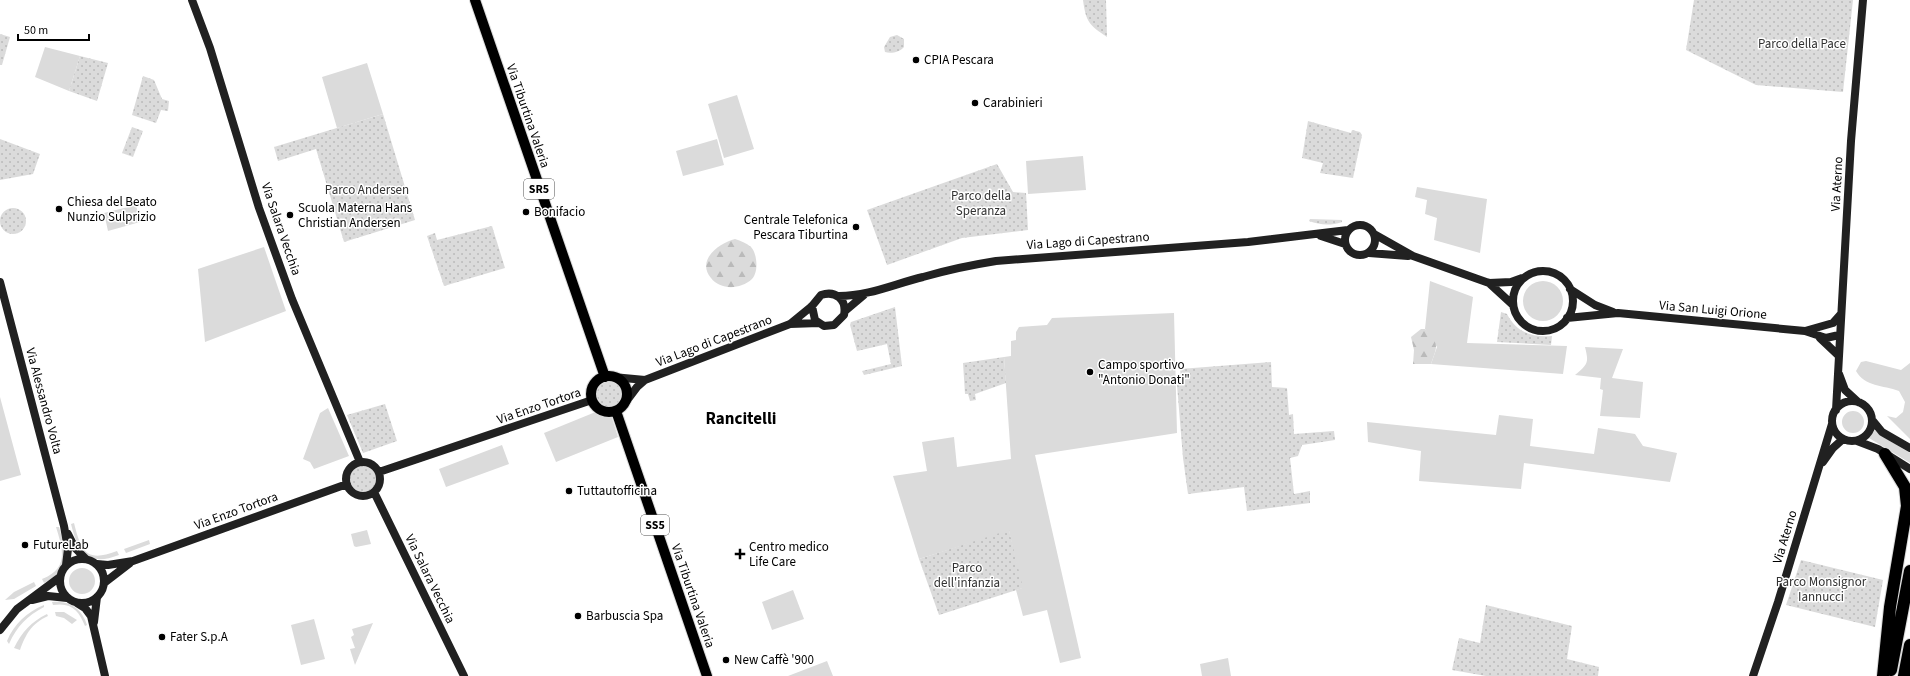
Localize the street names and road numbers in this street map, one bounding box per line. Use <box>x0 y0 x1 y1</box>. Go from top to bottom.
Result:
street label: Via Tiburtina Valeria <box>502 62 554 170</box>
street label: Via Aterno <box>1827 156 1847 212</box>
road number: SR5 <box>524 179 554 199</box>
street label: Via Salara Vecchia <box>257 180 305 278</box>
street label: Via Lago di Capestrano <box>1026 228 1150 254</box>
street label: Via San Luigi Orione <box>1658 296 1768 324</box>
street label: Via Lago di Capestrano <box>653 311 775 371</box>
street label: Via Alessandro Volta <box>21 346 67 456</box>
street label: Via Enzo Tortora <box>495 383 583 429</box>
street label: Via Enzo Tortora <box>192 488 280 534</box>
street label: Via Aterno <box>1768 508 1802 566</box>
road number: SS5 <box>641 515 669 535</box>
street label: Via Salara Vecchia <box>401 531 459 627</box>
street label: Via Tiburtina Valeria <box>667 542 719 650</box>

